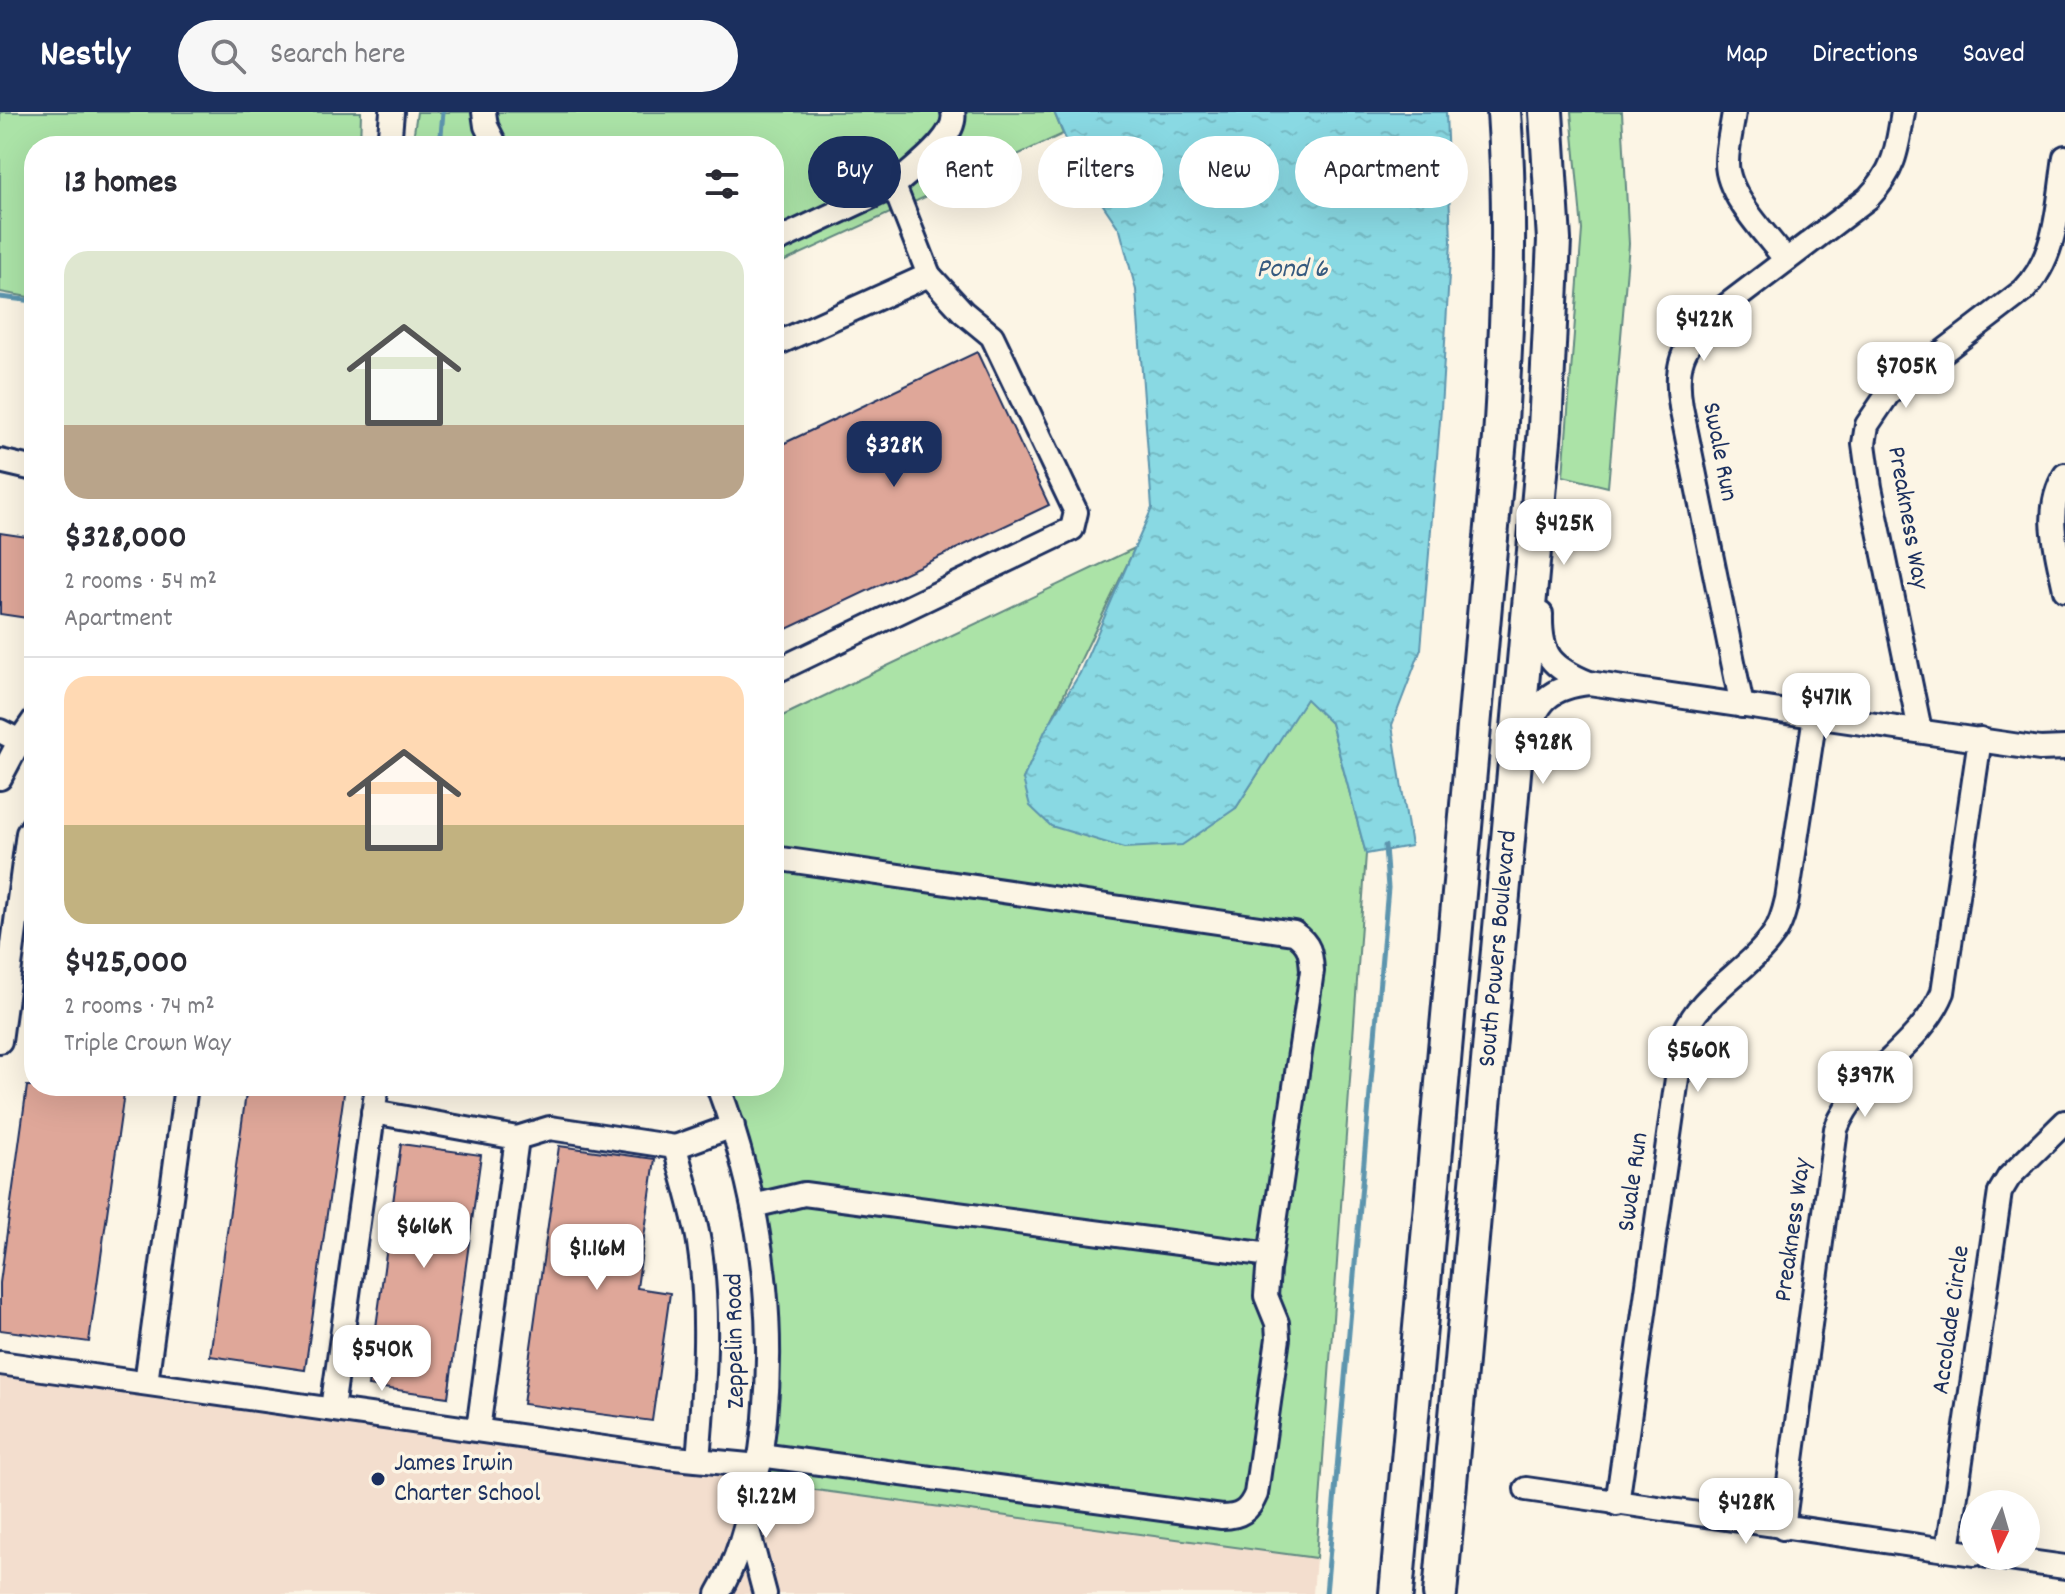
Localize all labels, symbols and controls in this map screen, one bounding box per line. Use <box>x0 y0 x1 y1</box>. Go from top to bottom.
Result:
search box <box>178 20 738 92</box>
text: Nestly <box>40 29 130 84</box>
icon: search <box>206 34 250 78</box>
text: Search here <box>270 35 406 78</box>
text: Map <box>1726 36 1768 76</box>
text: Directions <box>1812 36 1918 76</box>
text: Saved <box>1962 36 2025 76</box>
chip: Buy <box>808 136 901 208</box>
chip: Rent <box>917 136 1022 208</box>
chip: Filters <box>1038 136 1163 208</box>
chip: New <box>1179 136 1279 208</box>
chip: Apartment <box>1295 136 1468 208</box>
text: 13 homes <box>64 160 178 209</box>
icon: filters <box>700 162 744 206</box>
water label: Pond 6 <box>1256 251 1329 291</box>
pin: $422K <box>1648 295 1760 363</box>
text: $422K <box>1675 302 1733 339</box>
icon: home <box>332 303 476 447</box>
pin: $705K <box>1850 342 1962 410</box>
text: $705K <box>1875 349 1937 386</box>
street label: Swale Run <box>1691 399 1747 505</box>
pin: $328K <box>838 421 950 489</box>
text: $328K <box>865 428 923 465</box>
street label: Preakness Way <box>1876 444 1938 593</box>
pin: $425K <box>1508 499 1620 567</box>
text: $425K <box>1534 506 1594 543</box>
text: $328,000 <box>64 515 187 564</box>
text: 2 rooms · 54 m² <box>64 564 217 601</box>
text: Apartment <box>64 601 173 638</box>
pin: $471K <box>1770 673 1882 741</box>
text: $471K <box>1800 680 1852 717</box>
pin: $928K <box>1487 718 1599 786</box>
text: $928K <box>1514 725 1572 762</box>
icon: home <box>332 728 476 872</box>
street label: South Powers Boulevard <box>1469 829 1527 1069</box>
text: $425,000 <box>64 940 188 989</box>
text: 2 rooms · 74 m² <box>64 989 215 1026</box>
text: Triple Crown Way <box>64 1026 231 1063</box>
pin: $560K <box>1642 1026 1754 1094</box>
text: $560K <box>1666 1033 1730 1070</box>
pin: $397K <box>1809 1051 1921 1119</box>
text: $397K <box>1836 1058 1894 1095</box>
street label: Swale Run <box>1609 1130 1659 1234</box>
street label: Preakness Way <box>1766 1155 1822 1304</box>
pin: $616K <box>368 1202 480 1270</box>
text: $616K <box>396 1209 452 1246</box>
pin: $1.16M <box>532 1224 662 1292</box>
text: $1.16M <box>569 1231 625 1268</box>
street label: Accolade Circle <box>1923 1243 1981 1397</box>
street label: Zeppelin Road <box>716 1273 756 1409</box>
pin: $540K <box>326 1325 438 1393</box>
text: $540K <box>351 1332 413 1369</box>
place label: James Irwin Charter School <box>394 1446 540 1513</box>
marker: James Irwin Charter School <box>369 1470 387 1488</box>
pin: $1.22M <box>701 1472 831 1540</box>
pin: $428K <box>1690 1478 1802 1546</box>
text: $1.22M <box>735 1479 797 1516</box>
text: $428K <box>1717 1485 1775 1522</box>
north arrow <box>1960 1490 2040 1570</box>
map controls <box>1960 1490 2040 1570</box>

